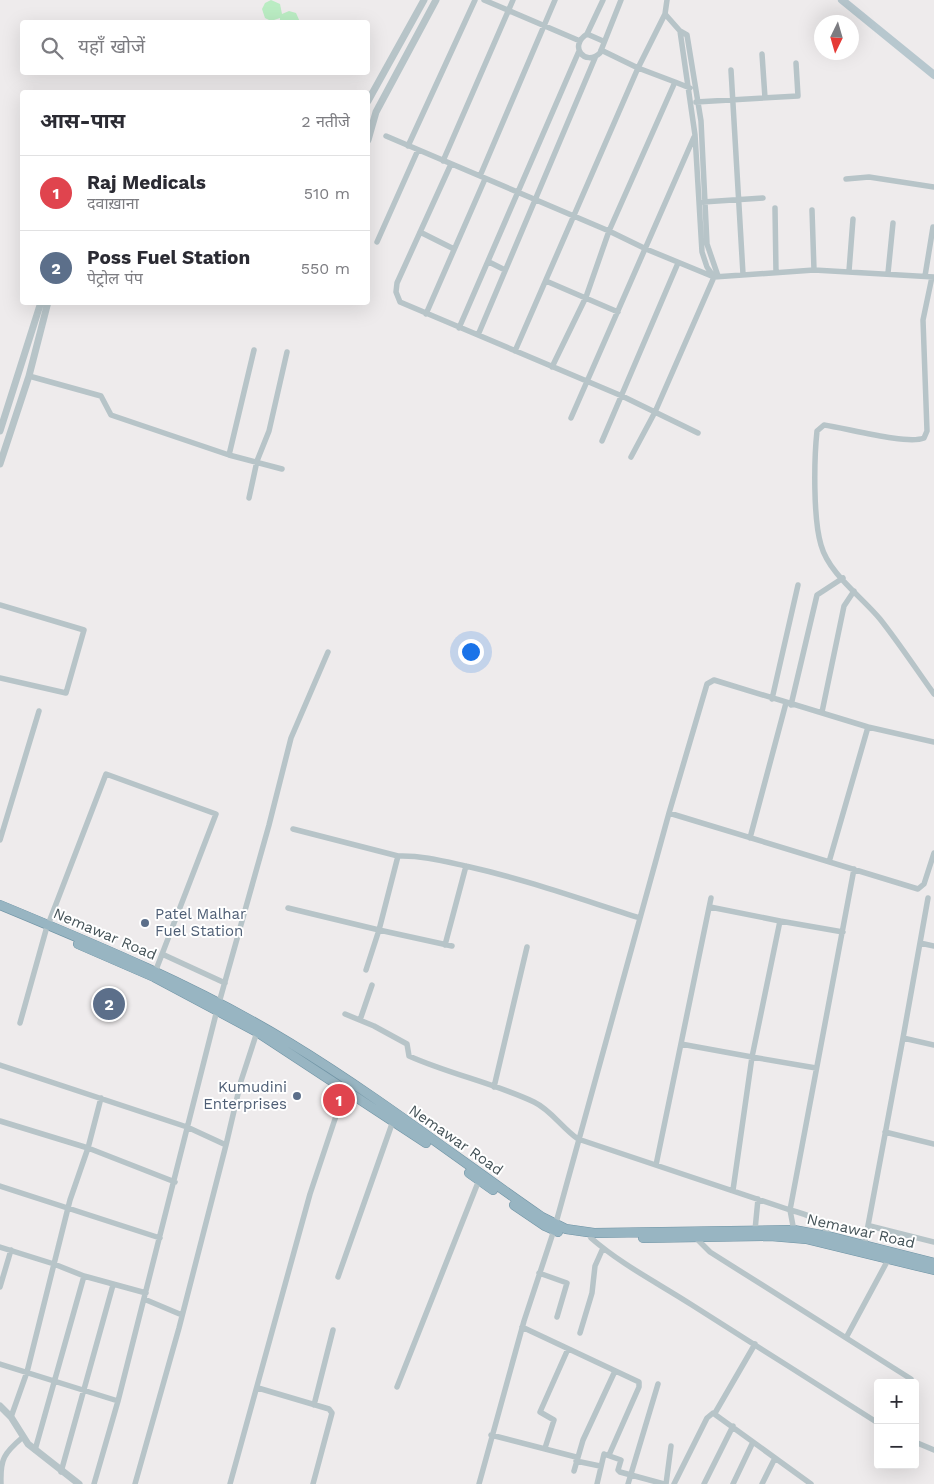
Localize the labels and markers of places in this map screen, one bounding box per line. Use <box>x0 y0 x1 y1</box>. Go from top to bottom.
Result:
place label: Patel Malhar Fuel Station <box>155 905 246 940</box>
marker: Patel Malhar Fuel Station <box>139 917 151 929</box>
pin: 2 <box>93 985 125 1023</box>
place label: Kumudini Enterprises <box>203 1078 287 1113</box>
pin: 1 <box>323 1081 355 1119</box>
marker: Kumudini Enterprises <box>291 1090 303 1102</box>

